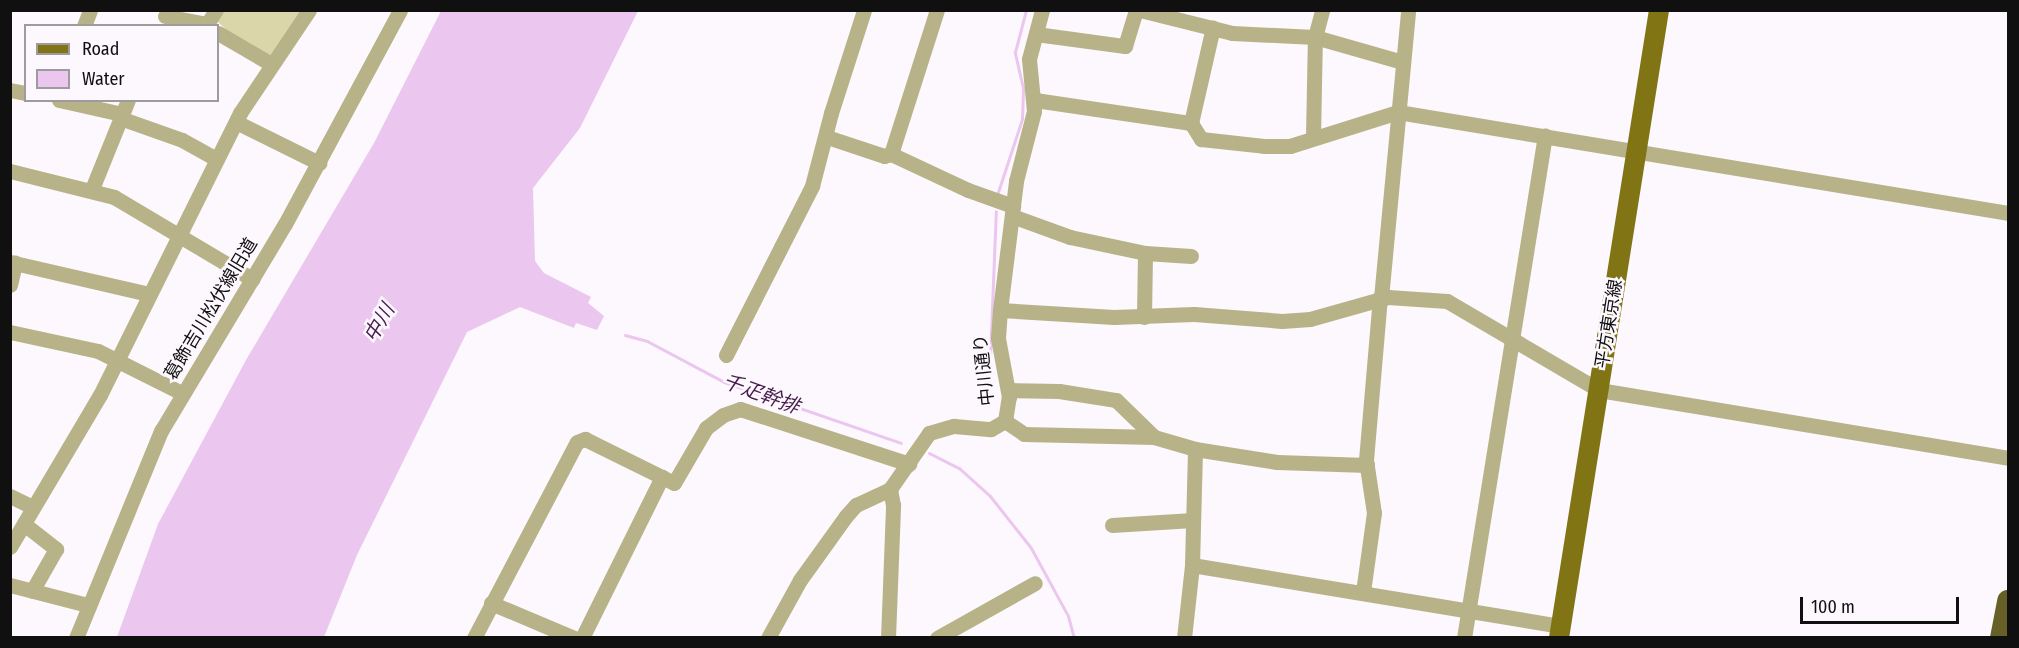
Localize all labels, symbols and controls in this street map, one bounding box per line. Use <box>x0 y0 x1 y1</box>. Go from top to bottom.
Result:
legend <box>24 24 219 102</box>
text: Road <box>82 38 119 60</box>
text: Water <box>82 68 125 90</box>
street label: 葛飾吉川松伏線旧道 <box>160 234 262 384</box>
street label: 平方東京線 <box>1591 278 1627 370</box>
water label: 中川 <box>359 300 399 346</box>
street label: 中川通り <box>969 333 999 407</box>
water label: 千疋幹排 <box>719 369 803 419</box>
scale bar <box>1803 585 1962 623</box>
text: 100 m <box>1811 596 1855 618</box>

